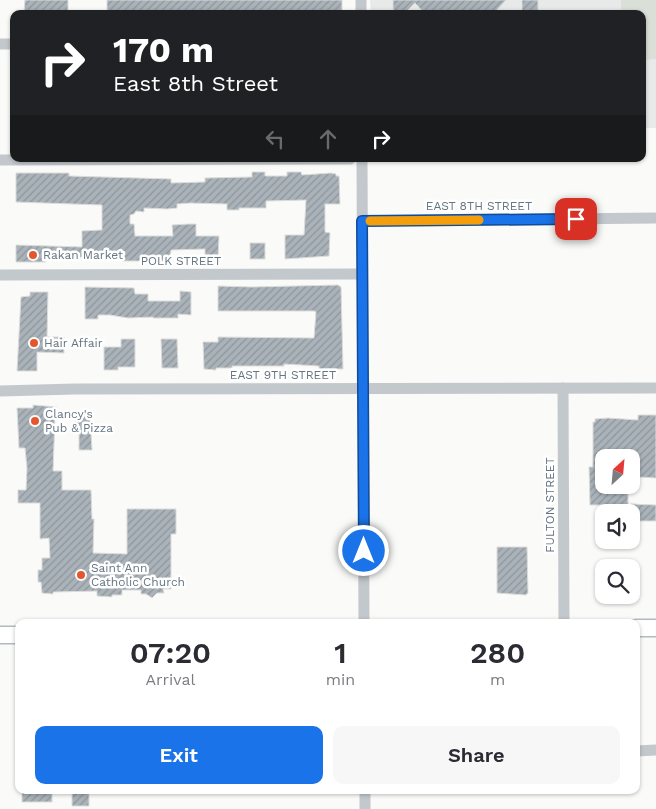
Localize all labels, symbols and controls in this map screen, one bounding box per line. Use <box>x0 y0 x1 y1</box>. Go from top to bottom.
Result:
text: 170 m <box>113 29 214 71</box>
icon: right <box>30 30 95 95</box>
text: East 8th Street <box>113 71 278 96</box>
icon: left <box>261 125 289 153</box>
icon: ahead <box>314 125 342 153</box>
icon: right <box>367 125 395 153</box>
pin <box>555 198 597 240</box>
street label: EAST 8TH STREET <box>426 199 532 213</box>
icon: arrive <box>562 205 590 233</box>
place label: Rakan Market <box>43 248 123 262</box>
marker: Rakan Market <box>27 249 39 261</box>
street label: POLK STREET <box>141 254 221 268</box>
place label: Hair Affair <box>44 336 103 350</box>
marker: Hair Affair <box>28 337 40 349</box>
street label: EAST 9TH STREET <box>230 368 336 382</box>
place label: Clancy's Pub & Pizza <box>45 407 113 435</box>
marker: Clancy's Pub & Pizza <box>29 415 41 427</box>
north arrow <box>595 449 640 494</box>
map controls <box>595 449 640 604</box>
street label: FULTON STREET <box>543 457 557 553</box>
button: sound <box>595 504 640 549</box>
position arrow <box>337 524 389 576</box>
button: search <box>595 559 640 604</box>
place label: Saint Ann Catholic Church <box>91 561 185 589</box>
marker: Saint Ann Catholic Church <box>75 569 87 581</box>
text: 07:20 <box>130 635 211 670</box>
text: 1 <box>334 635 347 670</box>
text: 280 <box>470 635 525 670</box>
text: Arrival <box>145 670 195 689</box>
text: min <box>326 670 355 689</box>
text: m <box>490 670 505 689</box>
button: Exit <box>35 726 323 784</box>
button: Share <box>333 726 620 784</box>

